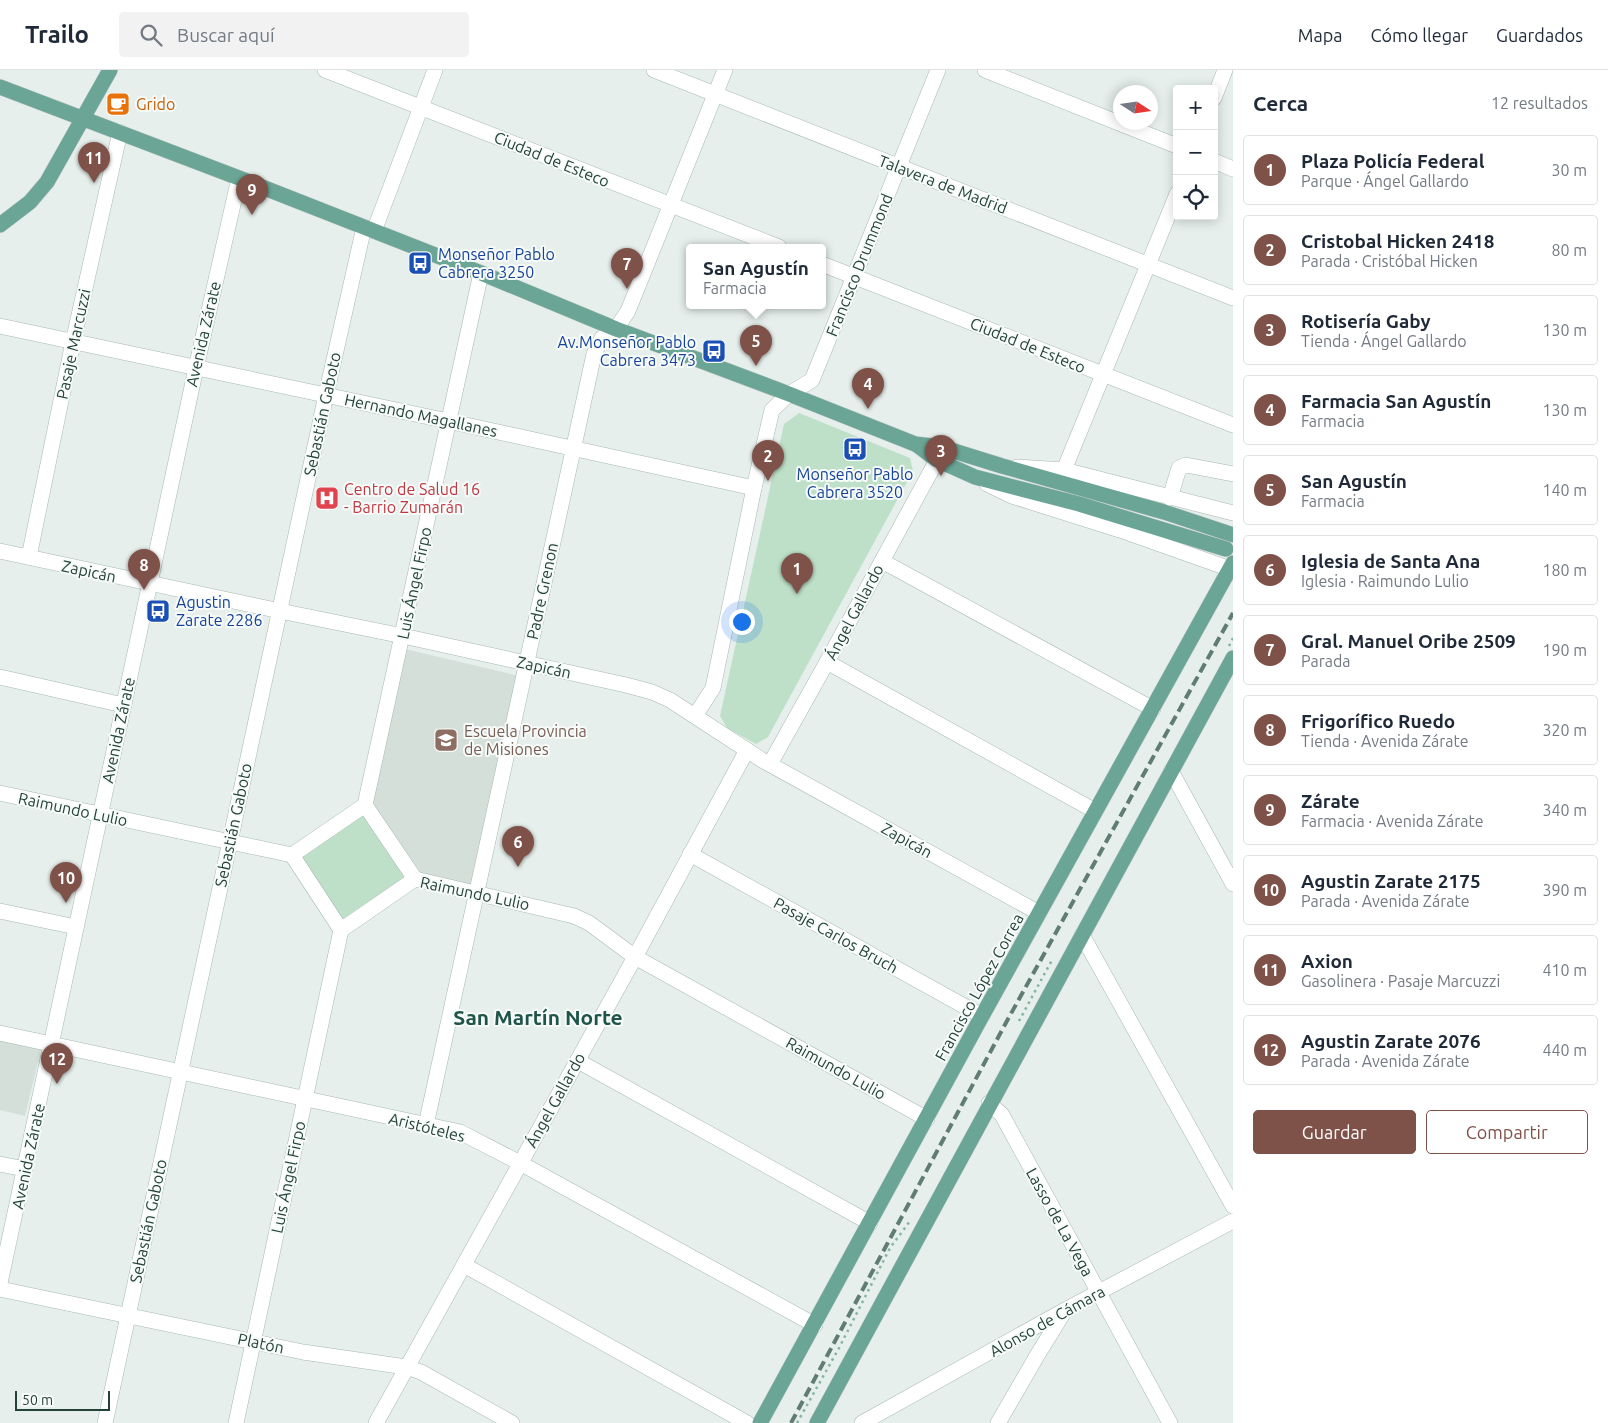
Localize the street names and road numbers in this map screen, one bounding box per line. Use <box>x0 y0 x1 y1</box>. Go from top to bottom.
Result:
street label: Ciudad de Esteco <box>492 128 612 190</box>
street label: Talavera de Madrid <box>876 151 1010 217</box>
street label: Francisco Drummond <box>822 191 896 339</box>
street label: Avenida Zárate <box>182 279 224 389</box>
street label: Pasaje Marcuzzi <box>52 287 94 401</box>
street label: Ciudad de Esteco <box>968 314 1088 376</box>
street label: Sebastián Gaboto <box>300 350 344 478</box>
street label: Hernando Magallanes <box>343 390 499 440</box>
street label: Luis Ángel Firpo <box>391 525 435 641</box>
street label: Padre Grenon <box>523 541 561 641</box>
street label: Zapicán <box>60 556 118 586</box>
street label: Ángel Gallardo <box>819 560 887 663</box>
street label: Zapicán <box>515 652 573 682</box>
street label: Avenida Zárate <box>98 675 138 785</box>
street label: Sebastián Gaboto <box>211 761 255 889</box>
street label: Raimundo Lulio <box>17 789 129 829</box>
street label: Zapicán <box>878 819 936 861</box>
street label: Raimundo Lulio <box>419 873 531 913</box>
street label: Pasaje Carlos Bruch <box>771 893 901 977</box>
street label: Francisco López Correa <box>931 910 1027 1064</box>
street label: Raimundo Lulio <box>783 1033 889 1103</box>
street label: Ángel Gallardo <box>520 1048 588 1151</box>
street label: Avenida Zárate <box>8 1101 48 1211</box>
street label: Aristóteles <box>387 1109 467 1145</box>
street label: Luis Ángel Firpo <box>265 1119 309 1235</box>
street label: Sebastián Gaboto <box>126 1157 170 1285</box>
street label: Lasso de La Vega <box>1023 1165 1097 1279</box>
street label: Alonso de Cámara <box>986 1282 1108 1360</box>
street label: Platón <box>236 1329 286 1357</box>

